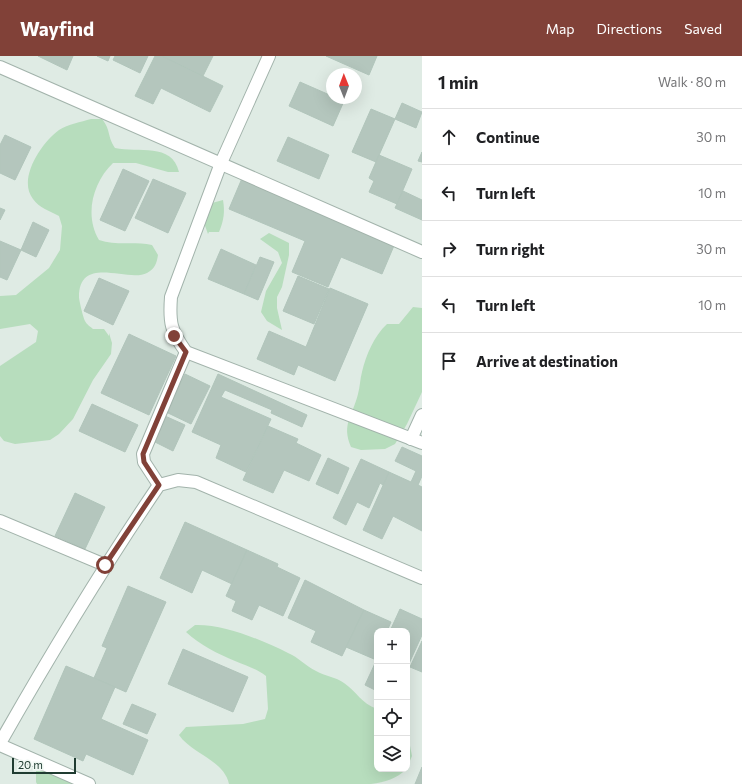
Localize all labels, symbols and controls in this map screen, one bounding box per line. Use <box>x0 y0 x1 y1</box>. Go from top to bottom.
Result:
text: Wayfind <box>20 17 94 40</box>
text: Map <box>546 20 575 37</box>
text: Directions <box>597 20 662 37</box>
text: Saved <box>684 20 722 37</box>
north arrow <box>326 68 362 104</box>
text: 1 min <box>438 72 478 93</box>
text: Walk · 80 m <box>658 74 726 90</box>
icon: ahead <box>438 126 460 148</box>
text: Continue <box>476 128 540 146</box>
text: 30 m <box>696 129 726 145</box>
icon: left <box>438 182 460 204</box>
text: Turn left <box>476 184 535 202</box>
text: 10 m <box>698 185 726 201</box>
icon: right <box>438 238 460 260</box>
text: Turn right <box>476 240 545 258</box>
text: 30 m <box>696 241 726 257</box>
icon: left <box>438 294 460 316</box>
text: Turn left <box>476 296 535 314</box>
text: 10 m <box>698 297 726 313</box>
route end <box>165 327 183 345</box>
icon: arrive <box>438 350 460 372</box>
text: Arrive at destination <box>476 352 618 370</box>
route start <box>96 556 114 574</box>
map controls <box>374 628 410 772</box>
button: + <box>374 628 410 664</box>
button: − <box>374 664 410 700</box>
button: locate <box>374 700 410 736</box>
button: layers <box>374 736 410 772</box>
scale bar <box>12 756 76 775</box>
text: 20 m <box>18 758 43 771</box>

